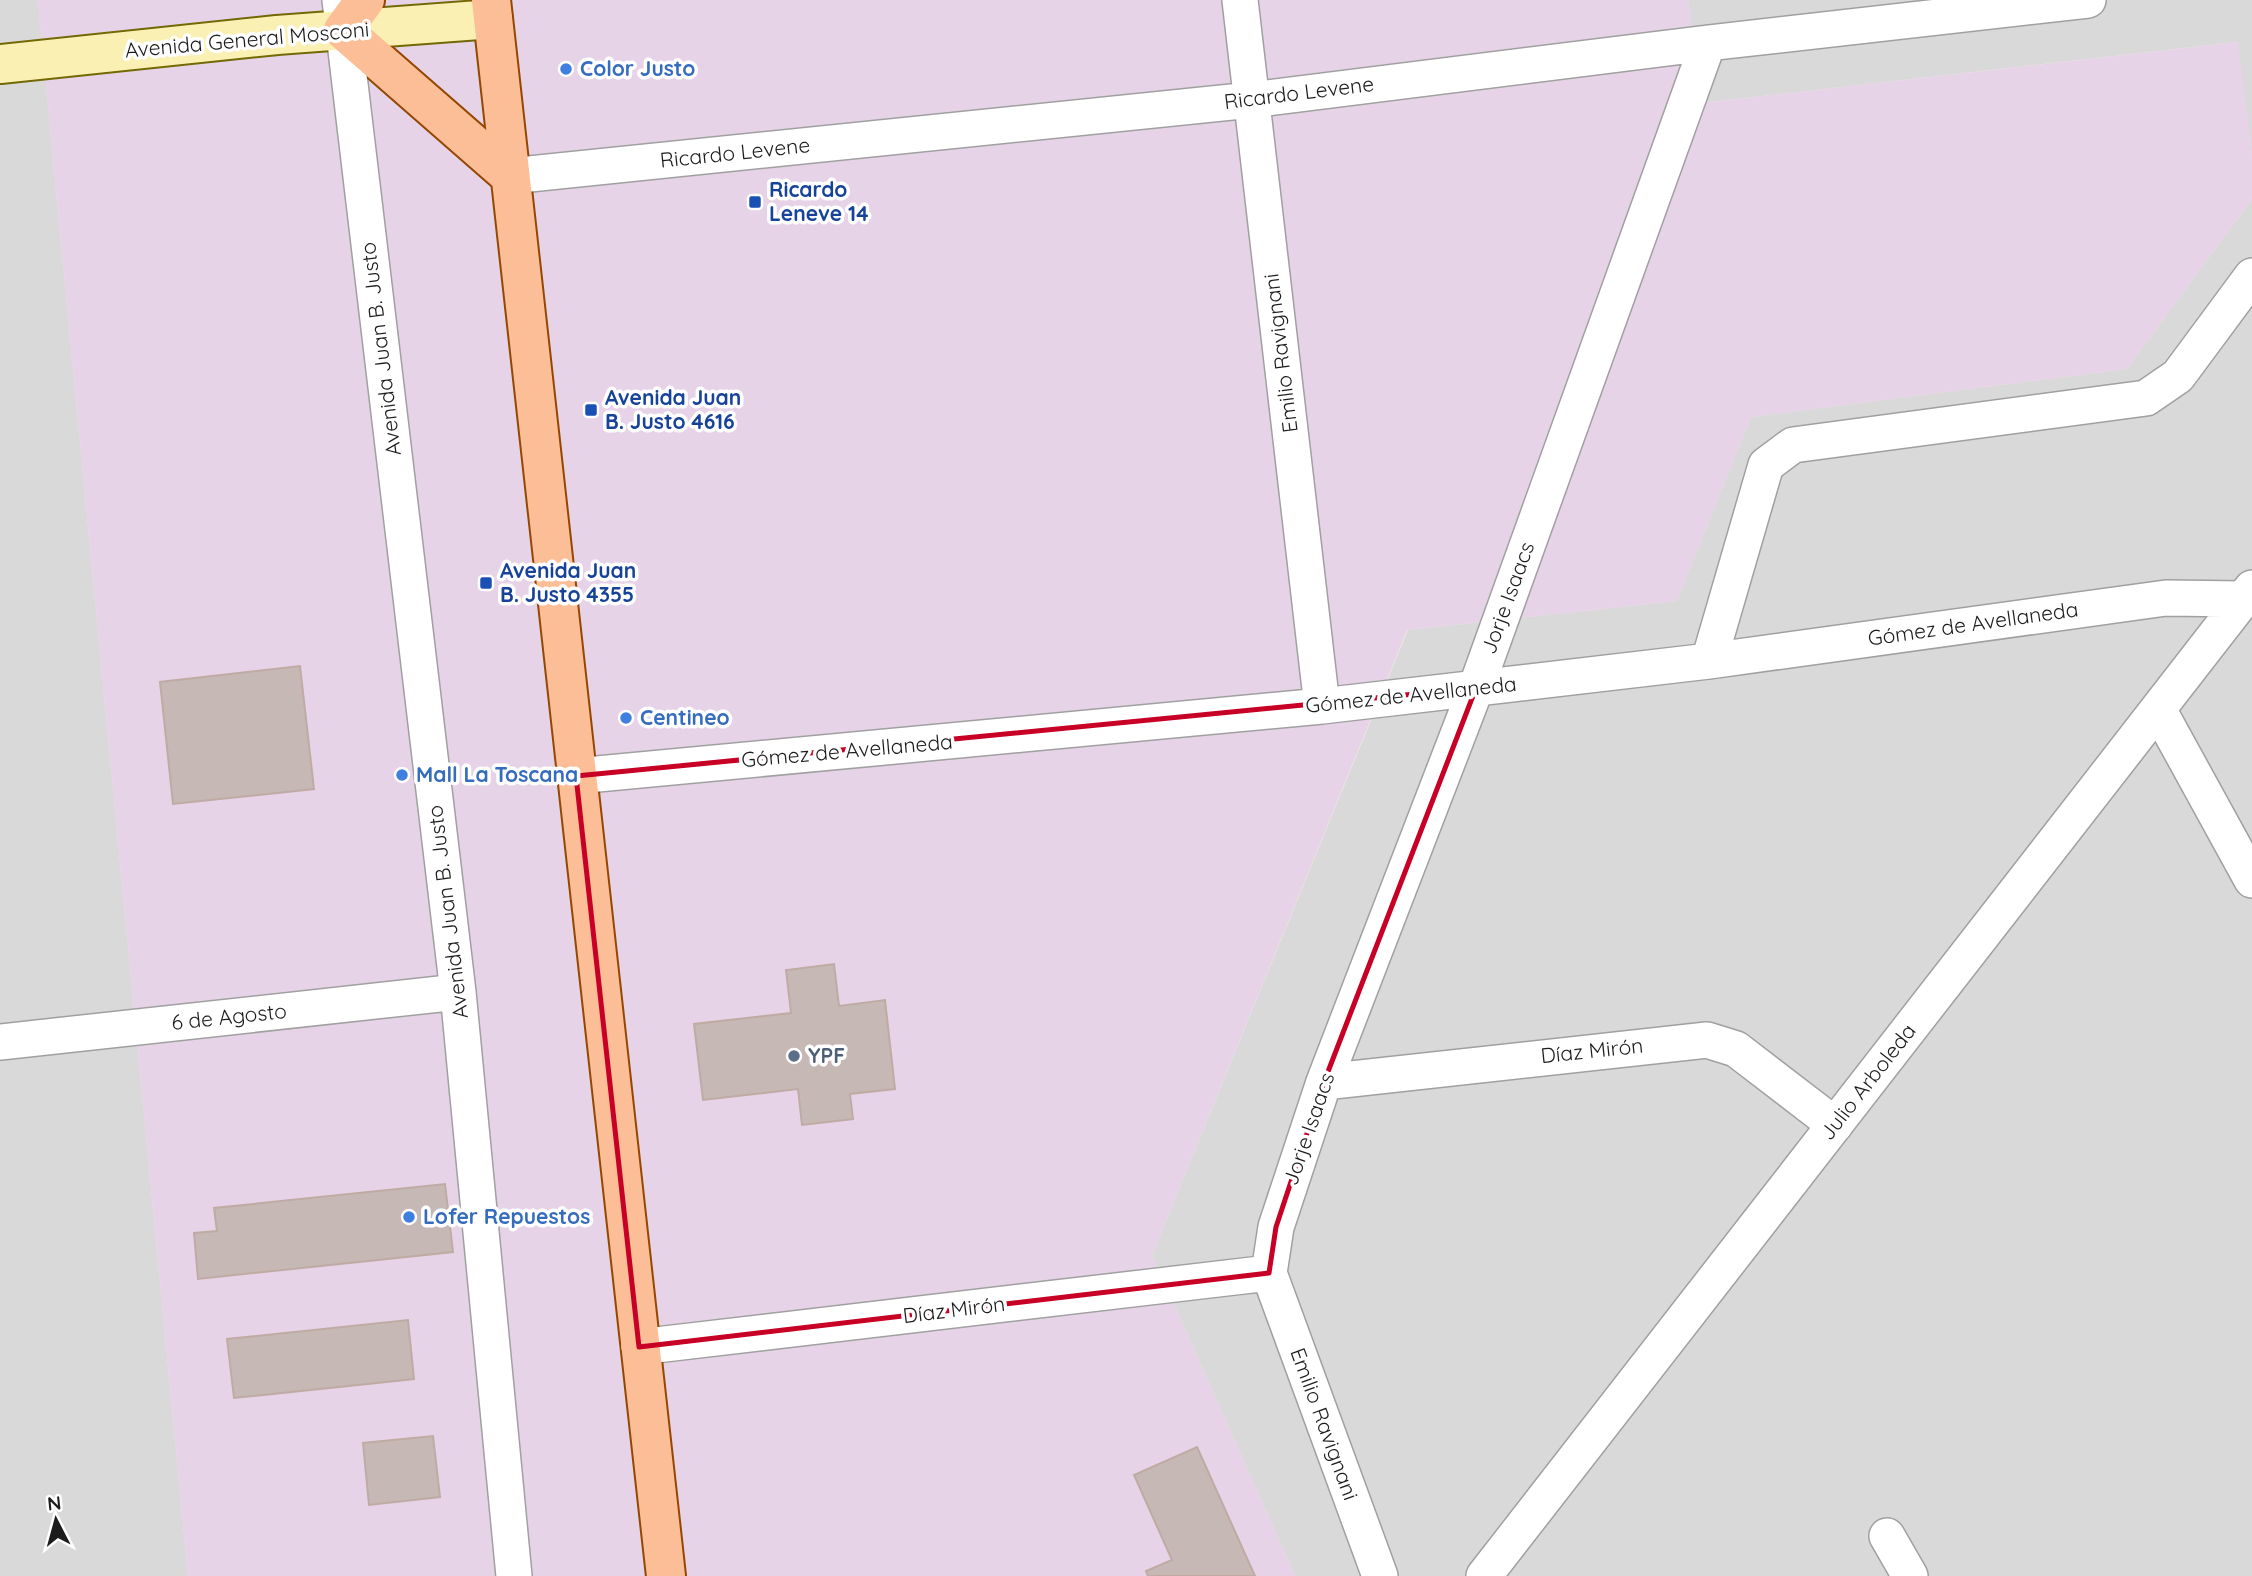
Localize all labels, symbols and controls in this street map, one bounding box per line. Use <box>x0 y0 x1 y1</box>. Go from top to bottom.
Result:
street label: Avenida General Mosconi <box>124 15 370 63</box>
place label: Color Justo <box>580 55 695 81</box>
marker: Color Justo <box>558 61 574 77</box>
street label: Ricardo Levene <box>1222 70 1375 114</box>
street label: Ricardo Levene <box>659 131 811 173</box>
place label: Ricardo Leneve 14 <box>769 176 868 226</box>
marker: Ricardo Leneve 14 <box>747 194 763 210</box>
street label: Avenida Juan B. Justo <box>354 241 406 457</box>
street label: Emilio Ravignani <box>1257 272 1303 434</box>
place label: Avenida Juan B. Justo 4616 <box>605 384 741 434</box>
marker: Avenida Juan B. Justo 4616 <box>583 402 599 418</box>
street label: Jorje Isaacs <box>1475 538 1539 657</box>
place label: Avenida Juan B. Justo 4355 <box>500 557 636 607</box>
marker: Avenida Juan B. Justo 4355 <box>478 575 494 591</box>
street label: Gómez de Avellaneda <box>1866 595 2080 651</box>
street label: Gómez de Avellaneda <box>1304 670 1518 718</box>
place label: Centineo <box>640 704 730 730</box>
marker: Centineo <box>618 710 634 726</box>
street label: Gómez de Avellaneda <box>740 728 954 772</box>
place label: Mall La Toscana <box>416 761 578 787</box>
marker: Mall La Toscana <box>394 767 410 783</box>
street label: Avenida Juan B. Justo <box>421 804 473 1020</box>
street label: 6 de Agosto <box>170 997 288 1035</box>
street label: Julio Arboleda <box>1814 1018 1921 1145</box>
street label: Díaz Mirón <box>1539 1032 1644 1068</box>
place label: YPF <box>808 1042 845 1068</box>
marker: YPF <box>786 1048 802 1064</box>
street label: Jorje Isaacs <box>1277 1069 1339 1188</box>
place label: Lofer Repuestos <box>423 1203 590 1229</box>
marker: Lofer Repuestos <box>401 1209 417 1225</box>
street label: Díaz Mirón <box>901 1290 1007 1328</box>
street label: Emilio Ravignani <box>1285 1344 1365 1503</box>
north arrow <box>21 1485 91 1555</box>
text: N <box>46 1490 62 1516</box>

